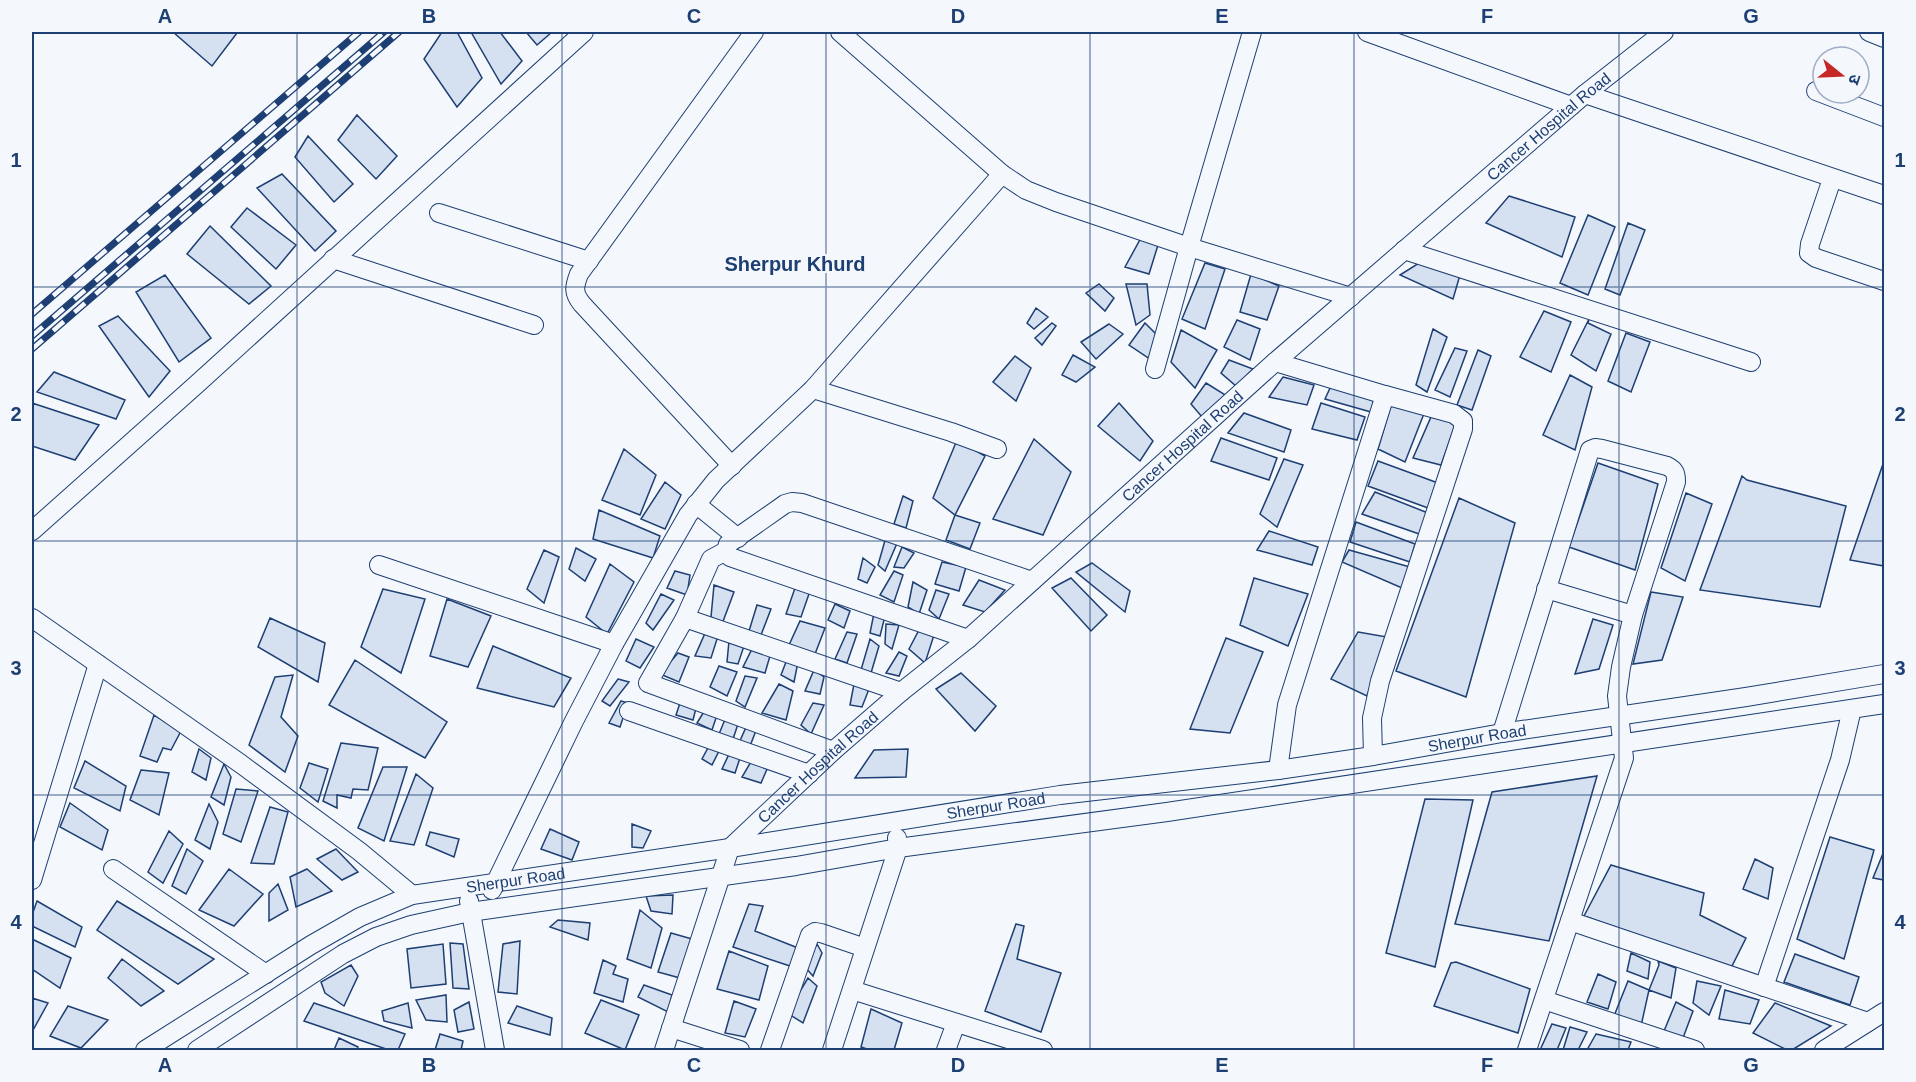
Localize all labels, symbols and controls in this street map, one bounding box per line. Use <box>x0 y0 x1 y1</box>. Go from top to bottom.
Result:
text: A <box>158 5 172 27</box>
text: B <box>422 5 436 27</box>
text: C <box>687 5 701 27</box>
text: D <box>951 5 965 27</box>
text: E <box>1215 5 1229 27</box>
text: F <box>1481 5 1493 27</box>
text: G <box>1743 5 1759 27</box>
north arrow <box>1811 45 1871 105</box>
street label: Cancer Hospital Road <box>1484 69 1614 184</box>
text: उ <box>1845 72 1864 87</box>
text: 1 <box>10 149 22 171</box>
text: 1 <box>1894 149 1906 171</box>
district label: Sherpur Khurd <box>724 253 866 275</box>
street label: Cancer Hospital Road <box>1119 387 1246 505</box>
text: 2 <box>10 403 22 425</box>
text: 2 <box>1894 403 1906 425</box>
text: 3 <box>10 657 22 679</box>
text: 3 <box>1894 657 1906 679</box>
street label: Cancer Hospital Road <box>754 708 881 826</box>
street label: Sherpur Road <box>1426 722 1527 755</box>
street label: Sherpur Road <box>945 790 1046 822</box>
street label: Sherpur Road <box>465 864 566 896</box>
text: 4 <box>10 911 22 933</box>
text: 4 <box>1894 911 1906 933</box>
text: A <box>158 1054 172 1076</box>
text: B <box>422 1054 436 1076</box>
text: C <box>687 1054 701 1076</box>
text: D <box>951 1054 965 1076</box>
text: E <box>1215 1054 1229 1076</box>
text: F <box>1481 1054 1493 1076</box>
text: G <box>1743 1054 1759 1076</box>

